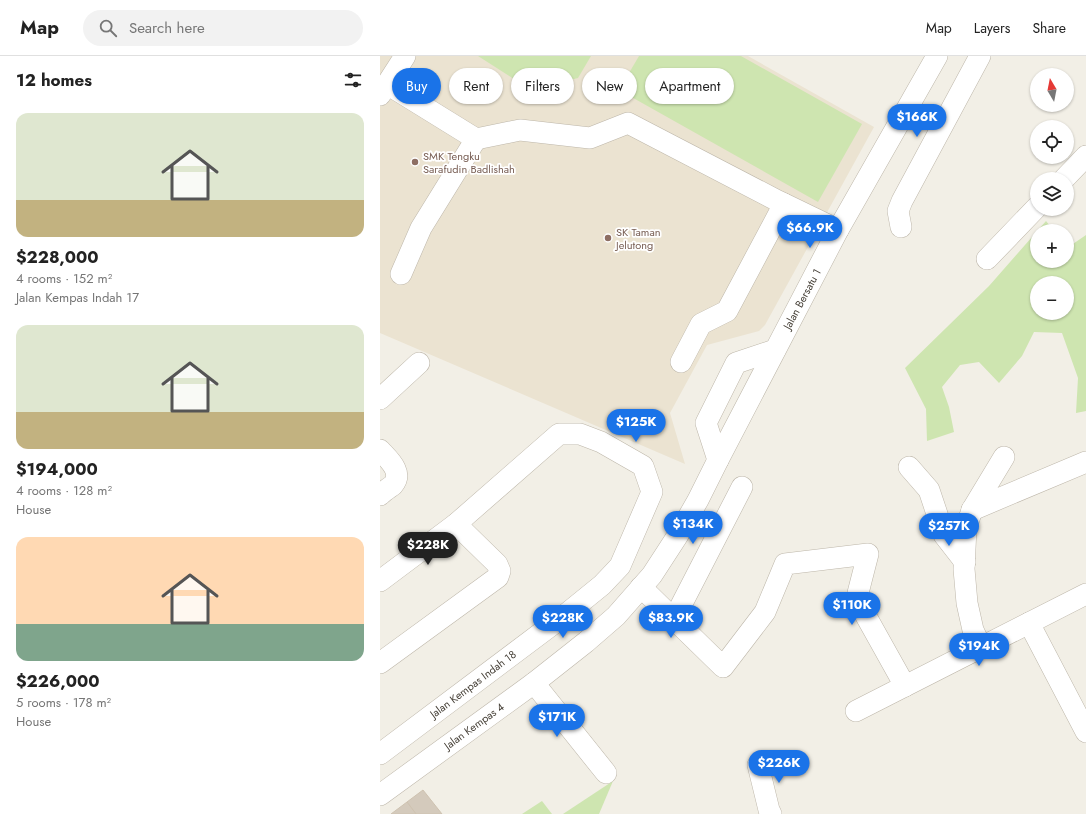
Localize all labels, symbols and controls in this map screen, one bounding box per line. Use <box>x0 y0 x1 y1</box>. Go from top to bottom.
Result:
search box <box>83 10 363 46</box>
text: Map <box>20 14 59 41</box>
icon: search <box>97 17 119 39</box>
text: Search here <box>129 17 205 39</box>
text: Map <box>926 18 952 38</box>
text: Layers <box>974 18 1010 38</box>
text: Share <box>1032 18 1066 38</box>
text: 12 homes <box>16 68 92 92</box>
chip: Buy <box>392 68 441 104</box>
chip: Rent <box>449 68 503 104</box>
chip: Filters <box>511 68 574 104</box>
chip: New <box>582 68 637 104</box>
chip: Apartment <box>645 68 734 104</box>
north arrow <box>1030 68 1074 112</box>
map controls <box>1030 68 1074 320</box>
icon: filters <box>342 69 364 91</box>
pin: $166K <box>889 104 945 138</box>
text: $166K <box>896 107 938 126</box>
button: locate <box>1030 120 1074 164</box>
icon: home <box>154 139 226 211</box>
place label: SMK Tengku Sarafudin Badlishah <box>423 148 515 177</box>
marker: SMK Tengku Sarafudin Badlishah <box>410 157 420 167</box>
button: layers <box>1030 172 1074 216</box>
pin: $66.9K <box>777 215 843 249</box>
text: $66.9K <box>786 218 834 237</box>
place label: SK Taman Jelutong <box>614 224 661 253</box>
button: + <box>1030 224 1074 268</box>
marker: SK Taman Jelutong <box>603 233 613 243</box>
text: $228,000 <box>16 245 99 269</box>
street label: Jalan Bersatu 1 <box>778 266 825 334</box>
text: 4 rooms · 152 m² <box>16 269 112 288</box>
button: − <box>1030 276 1074 320</box>
text: Jalan Kempas Indah 17 <box>16 288 139 307</box>
icon: home <box>154 351 226 423</box>
pin: $125K <box>608 409 664 443</box>
text: $125K <box>616 412 656 431</box>
text: $194,000 <box>16 457 98 481</box>
text: 4 rooms · 128 m² <box>16 481 112 500</box>
text: House <box>16 500 51 519</box>
pin: $134K <box>665 511 721 545</box>
pin: $257K <box>921 513 977 547</box>
text: $134K <box>673 514 713 533</box>
text: $257K <box>928 516 970 535</box>
pin: $228K <box>400 532 456 566</box>
text: $228K <box>407 535 449 554</box>
icon: home <box>154 563 226 635</box>
pin: $110K <box>824 592 880 626</box>
text: $110K <box>832 595 872 614</box>
pin: $228K <box>535 605 591 639</box>
pin: $83.9K <box>638 605 704 639</box>
text: $228K <box>542 608 584 627</box>
text: $83.9K <box>648 608 694 627</box>
pin: $194K <box>951 633 1007 667</box>
text: $194K <box>958 636 1000 655</box>
street label: Jalan Kempas Indah 18 <box>425 646 519 723</box>
text: $226,000 <box>16 669 100 693</box>
text: 5 rooms · 178 m² <box>16 693 111 712</box>
street label: Jalan Kempas 4 <box>439 698 508 754</box>
pin: $171K <box>529 704 585 738</box>
text: $171K <box>538 707 576 726</box>
text: House <box>16 712 51 731</box>
pin: $226K <box>751 750 807 784</box>
text: $226K <box>758 753 800 772</box>

